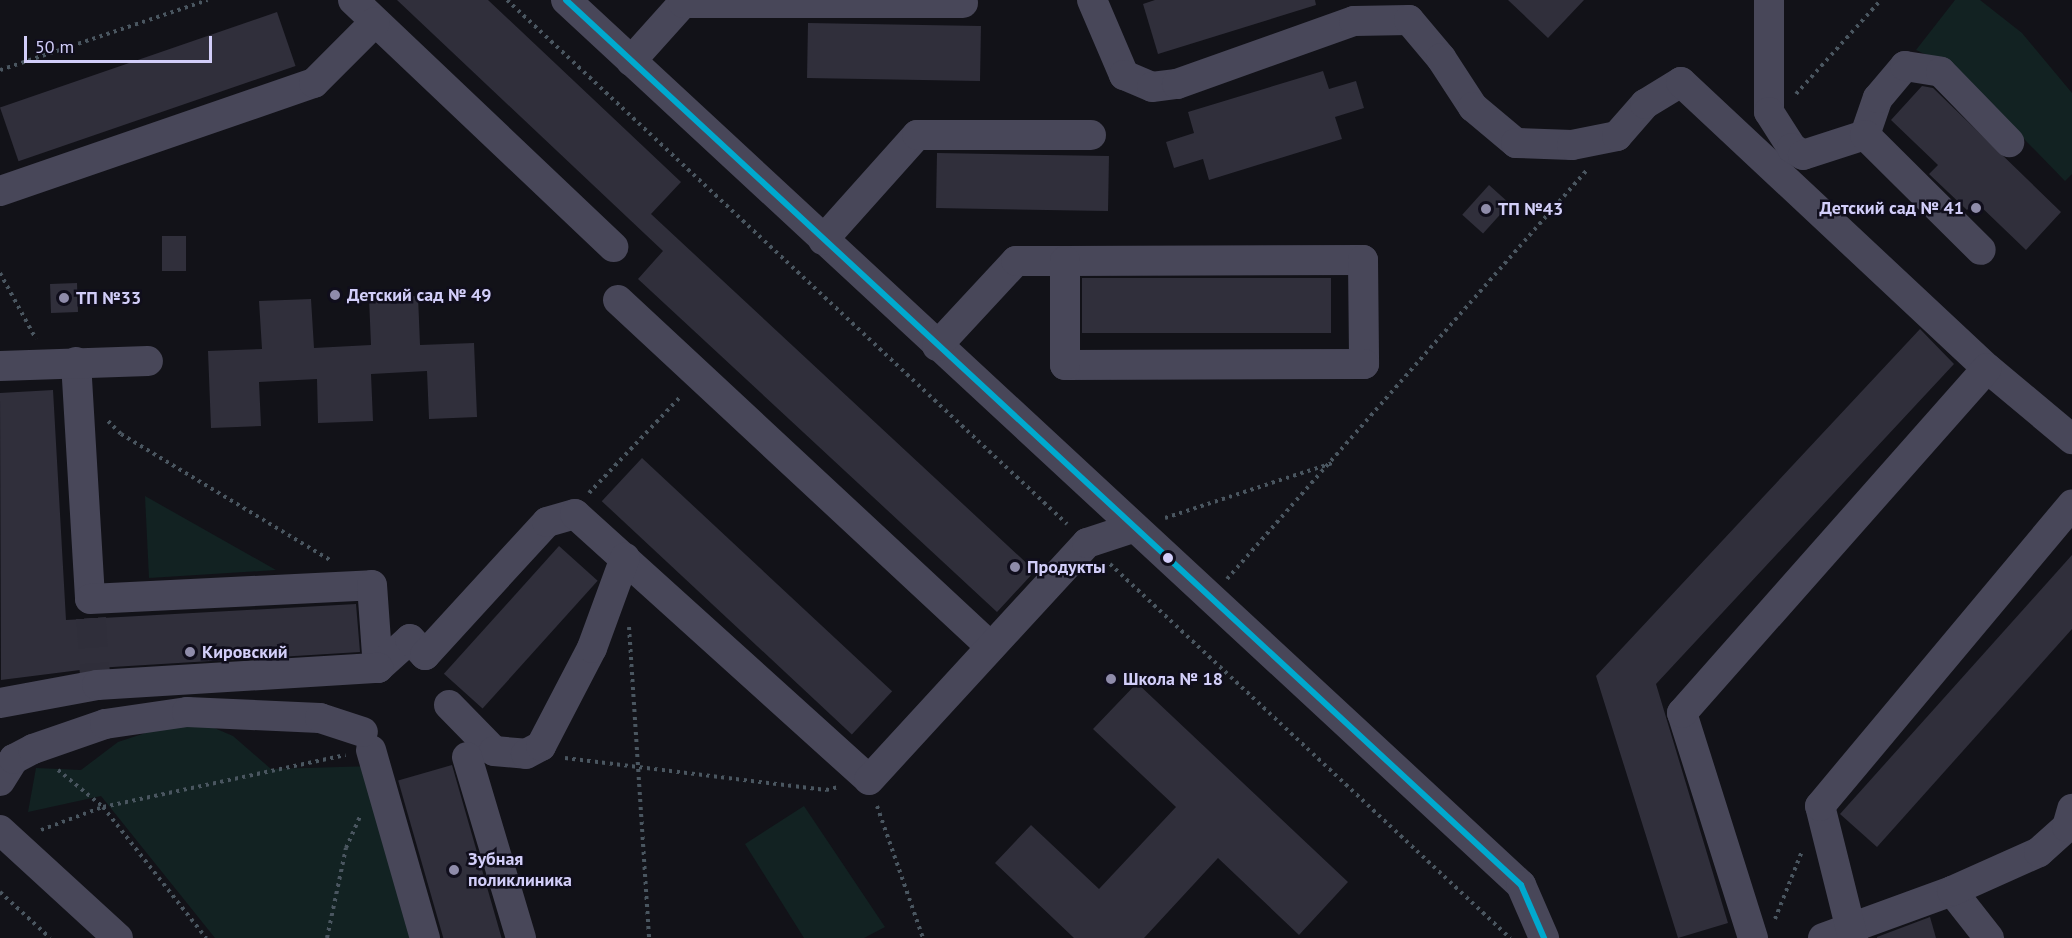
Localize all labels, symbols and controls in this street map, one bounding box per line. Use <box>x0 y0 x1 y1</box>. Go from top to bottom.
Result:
scale bar <box>27 24 214 62</box>
text: 50 m <box>35 35 74 58</box>
place label: Детский сад № 41 <box>1820 197 1964 219</box>
place label: ТП №43 <box>1498 198 1563 220</box>
marker: Детский сад № 41 <box>1969 201 1983 215</box>
marker: ТП №43 <box>1479 202 1493 216</box>
place label: Детский сад № 49 <box>347 284 491 306</box>
place label: ТП №33 <box>76 287 141 309</box>
marker: Детский сад № 49 <box>328 288 342 302</box>
marker: ТП №33 <box>57 291 71 305</box>
unlabelled marker <box>1162 552 1174 564</box>
place label: Продукты <box>1027 556 1106 578</box>
marker: Продукты <box>1008 560 1022 574</box>
place label: Кировский <box>202 641 288 663</box>
marker: Кировский <box>183 645 197 659</box>
place label: Школа № 18 <box>1123 668 1223 690</box>
marker: Школа № 18 <box>1104 672 1118 686</box>
place label: Зубная поликлиника <box>468 849 572 892</box>
marker: Зубная поликлиника <box>445 861 463 879</box>

